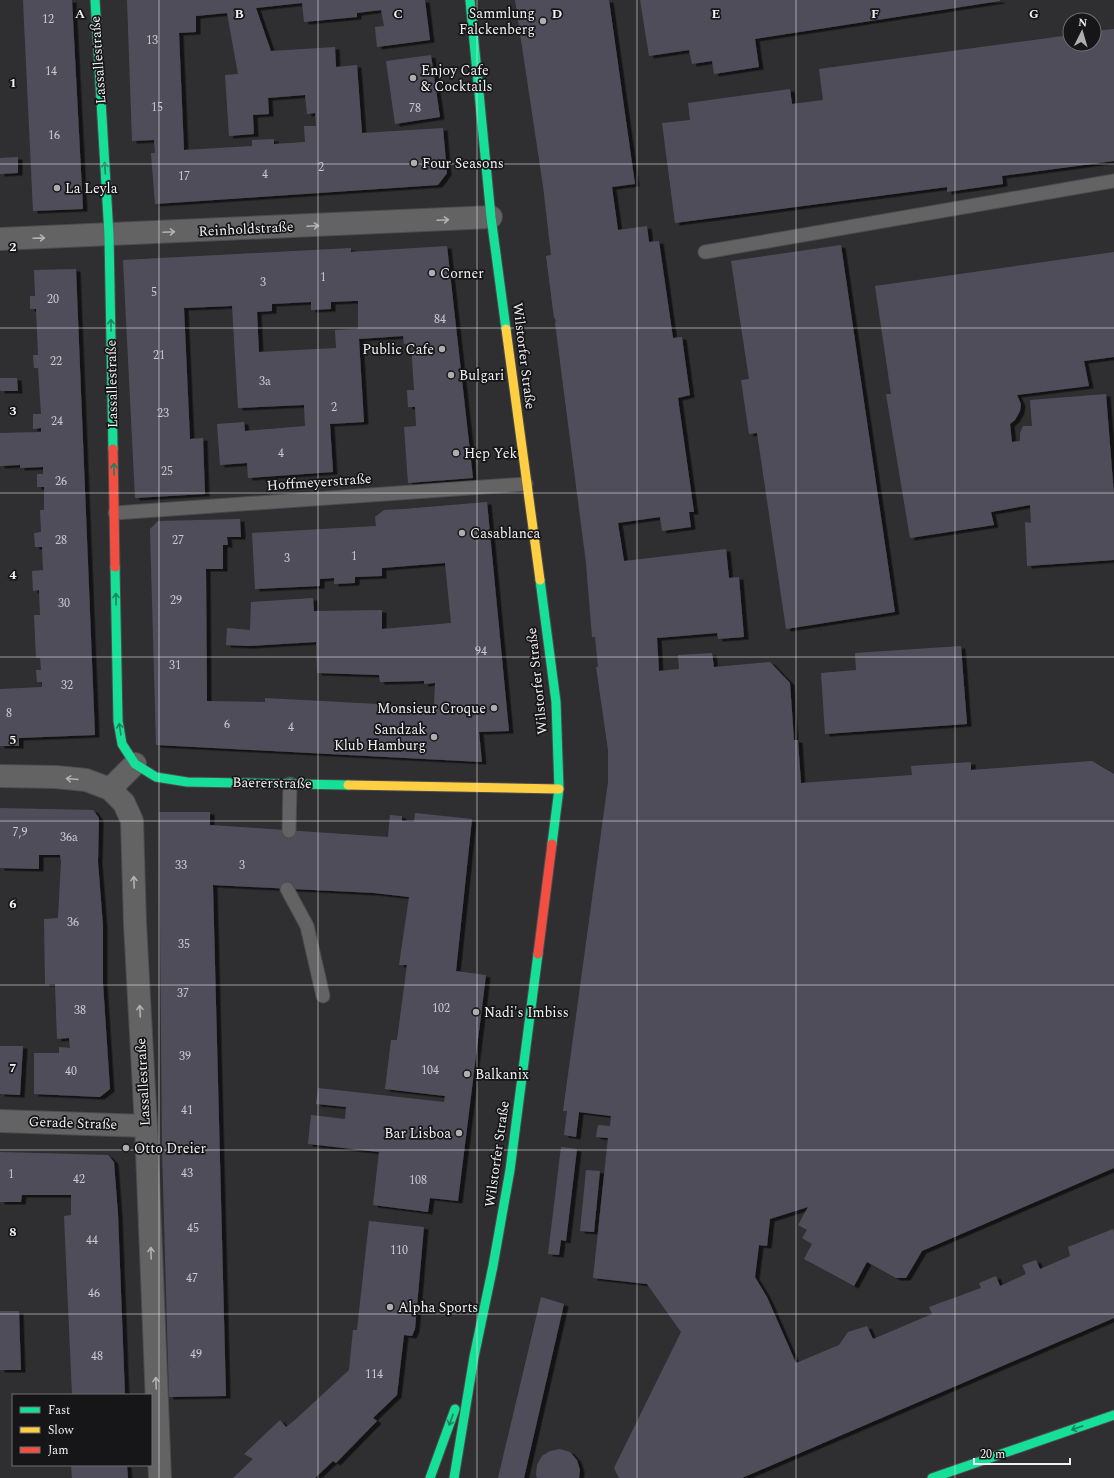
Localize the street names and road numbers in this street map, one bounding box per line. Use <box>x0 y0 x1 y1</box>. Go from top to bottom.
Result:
street label: Lassallestraße <box>84 15 112 105</box>
street label: Reinholdstraße <box>198 216 294 242</box>
street label: Wilstorfer Straße <box>507 301 541 411</box>
street label: Lassallestraße <box>101 340 123 428</box>
street label: Hoffmeyerstraße <box>266 468 372 496</box>
street label: Wilstorfer Straße <box>521 626 553 735</box>
street label: Baererstraße <box>232 772 312 794</box>
street label: Lassallestraße <box>130 1037 156 1127</box>
street label: Wilstorfer Straße <box>479 1099 515 1209</box>
street label: Gerade Straße <box>28 1111 118 1135</box>

